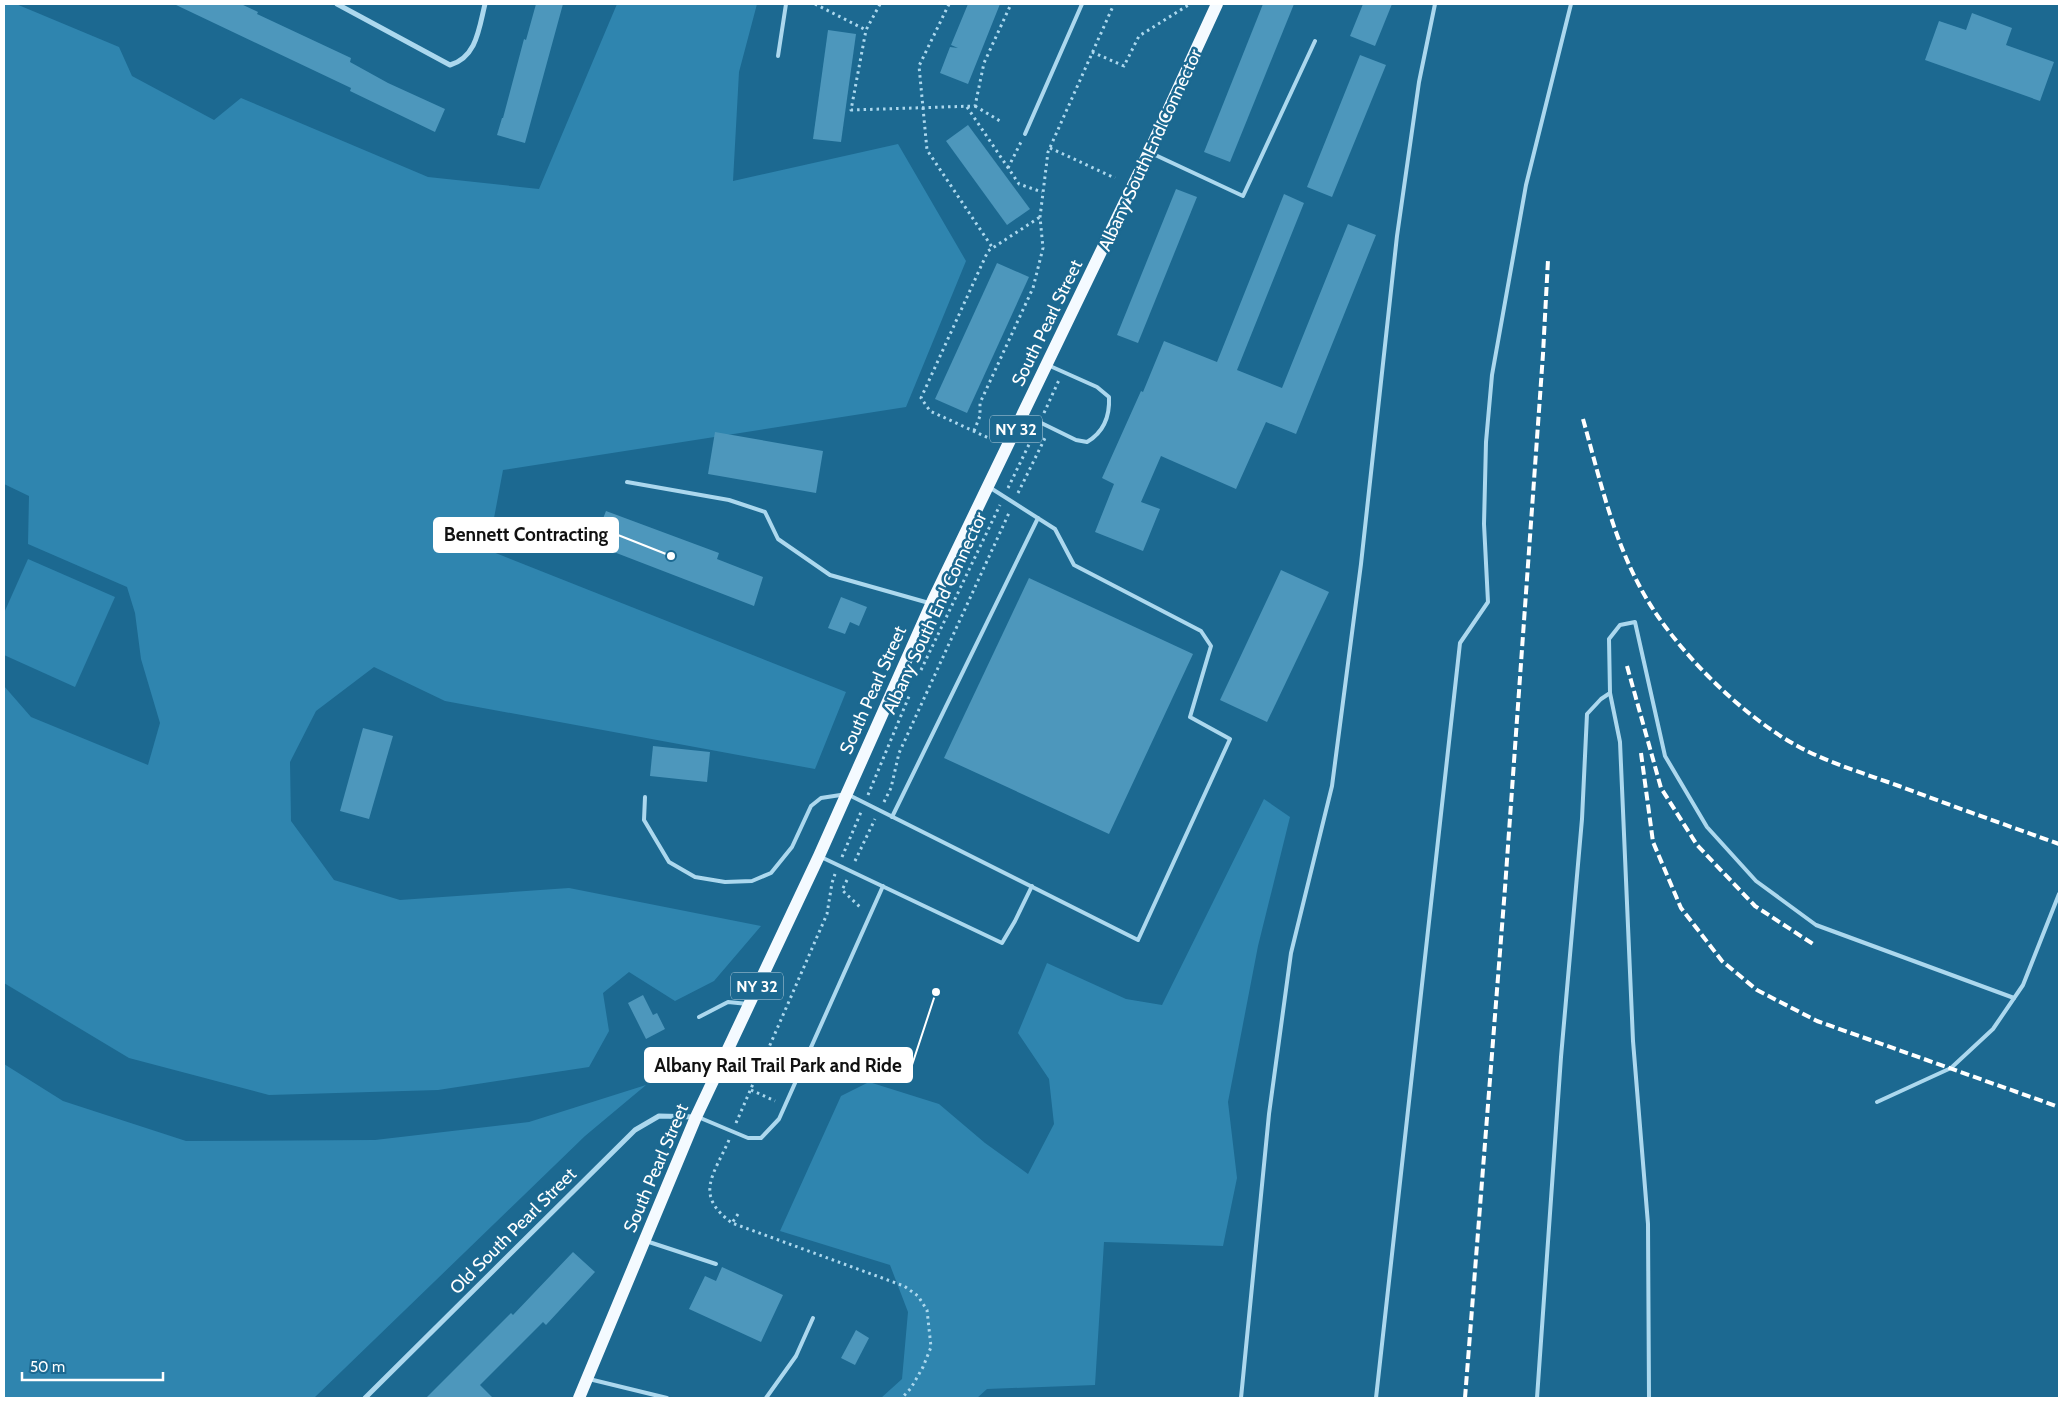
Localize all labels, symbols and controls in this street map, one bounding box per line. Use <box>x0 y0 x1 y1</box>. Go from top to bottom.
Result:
street label: Albany South End Connector <box>1093 45 1207 254</box>
street label: South Pearl Street <box>1007 256 1087 390</box>
road number: NY 32 <box>990 416 1042 442</box>
street label: Albany South End Connector <box>878 508 992 717</box>
callout: Bennett Contracting <box>434 518 618 552</box>
text: Bennett Contracting <box>444 523 609 546</box>
street label: South Pearl Street <box>835 623 911 757</box>
road number: NY 32 <box>731 972 783 999</box>
callout: Albany Rail Trail Park and Ride <box>645 1048 912 1082</box>
text: Albany Rail Trail Park and Ride <box>654 1054 902 1077</box>
street label: South Pearl Street <box>619 1100 693 1236</box>
street label: Old South Pearl Street <box>445 1163 581 1299</box>
scale bar <box>22 1350 164 1382</box>
text: 50 m <box>30 1358 65 1376</box>

